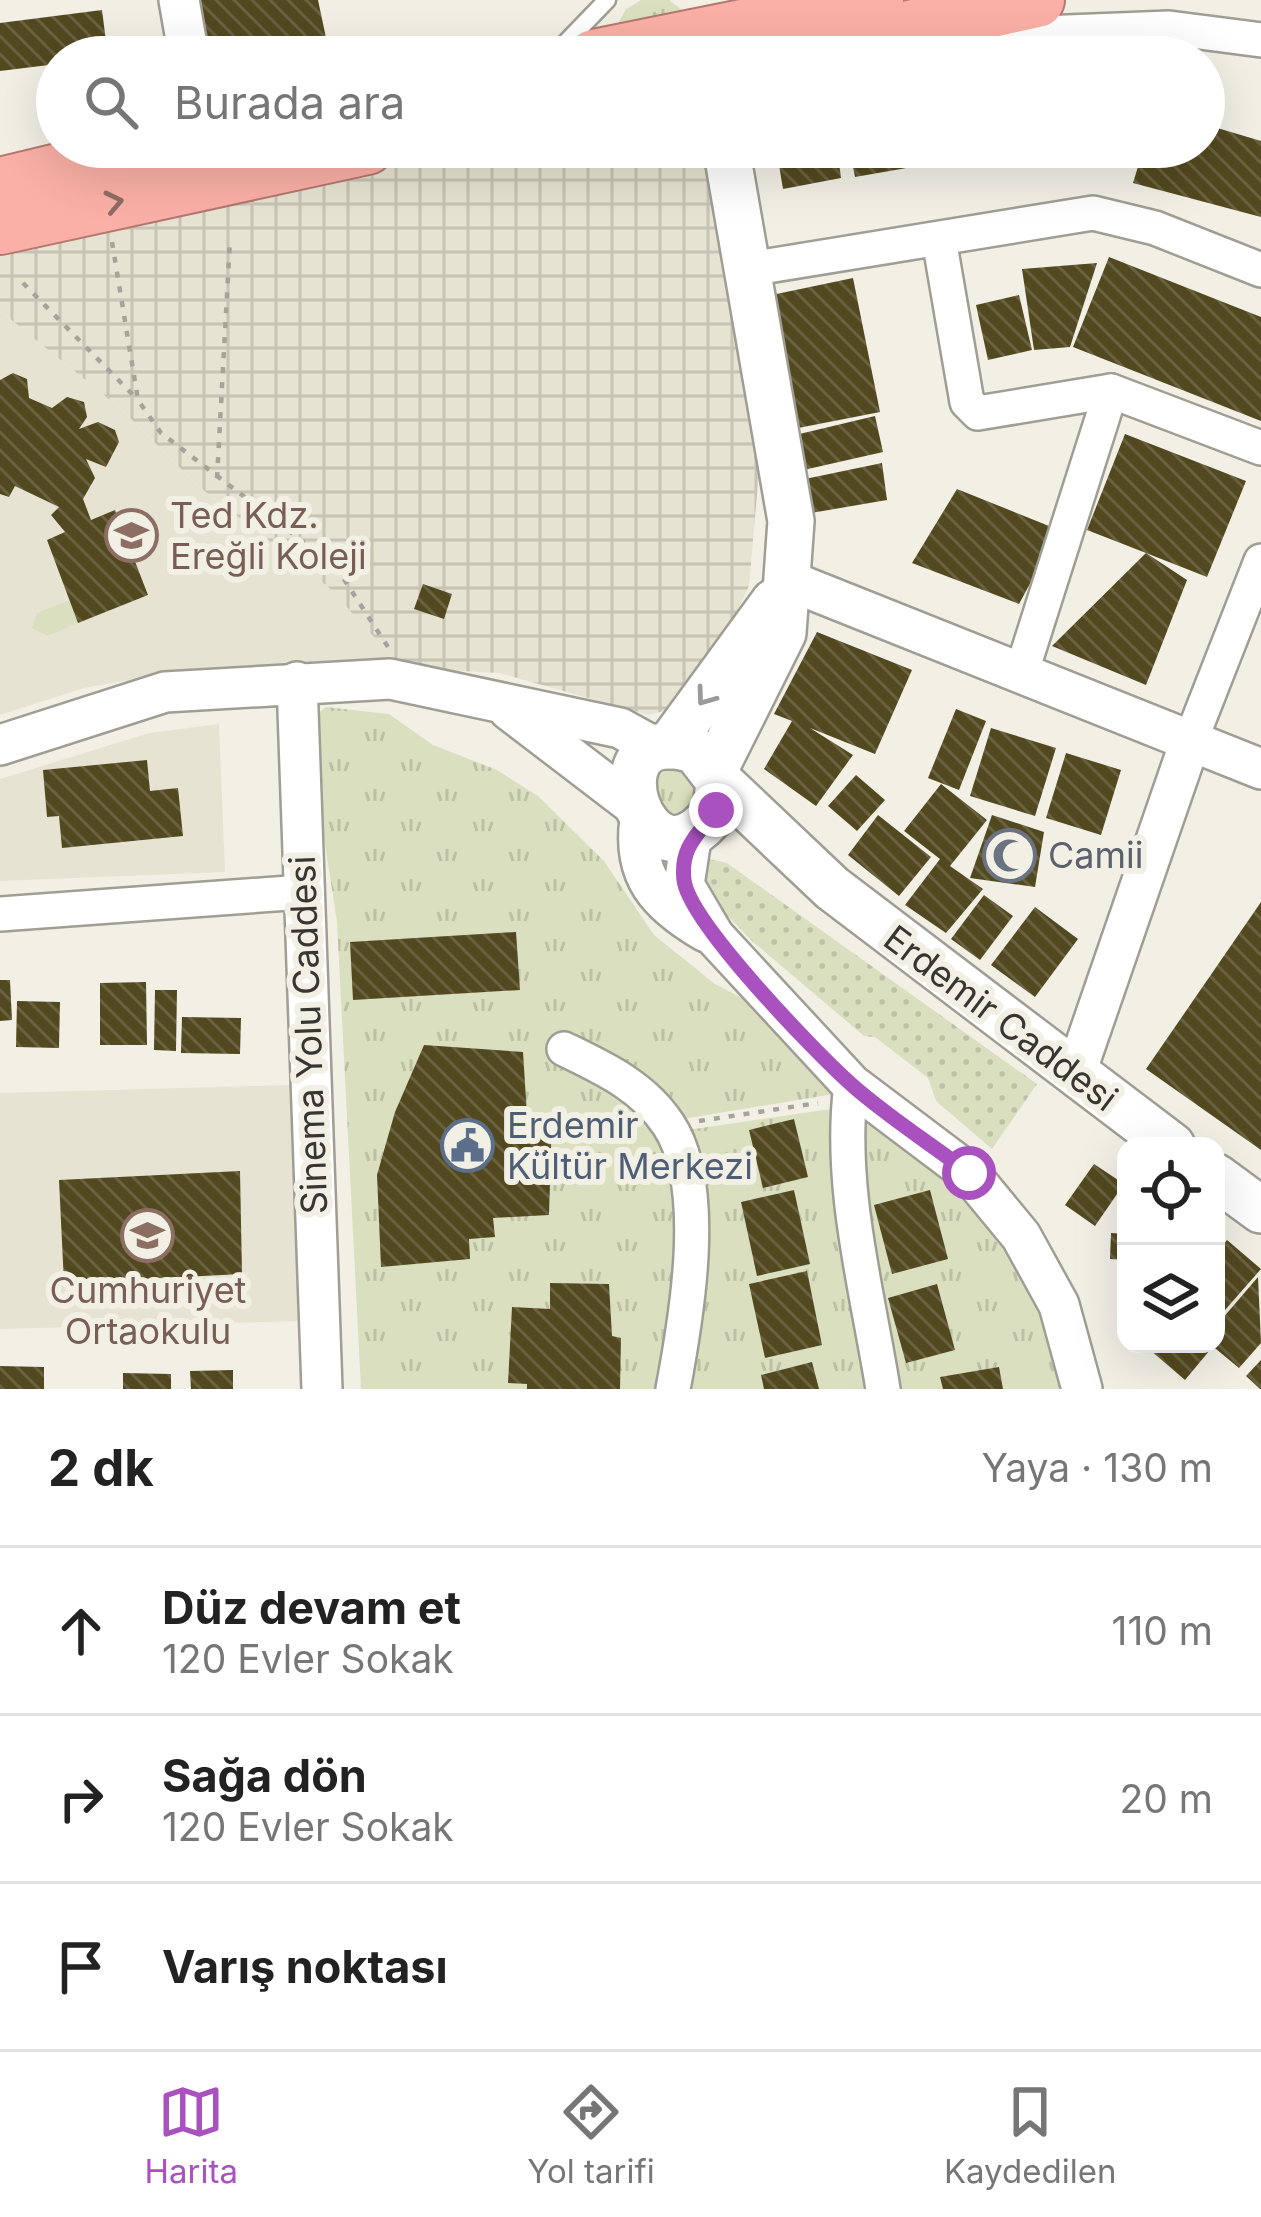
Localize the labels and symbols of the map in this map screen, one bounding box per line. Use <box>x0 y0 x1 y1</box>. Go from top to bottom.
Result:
one-way arrow <box>104 191 124 216</box>
place label: Ted Kdz. Ereğli Koleji <box>170 493 367 578</box>
school or university icon: Ted Kdz. Ereğli Koleji <box>103 508 159 564</box>
one-way arrow <box>697 684 719 705</box>
route end <box>689 783 743 837</box>
mosque icon: Camii <box>981 827 1037 883</box>
place label: Camii <box>1048 833 1143 877</box>
street label: Sinema Yolu Caddesi <box>280 855 336 1215</box>
street label: Erdemir Caddesi <box>876 916 1126 1120</box>
place label: Erdemir Kültür Merkezi <box>507 1103 753 1188</box>
public building icon: Erdemir Kültür Merkezi <box>440 1118 496 1174</box>
route start <box>942 1146 996 1200</box>
school or university icon: Cumhuriyet Ortaokulu <box>120 1207 176 1263</box>
place label: Cumhuriyet Ortaokulu <box>50 1268 247 1353</box>

